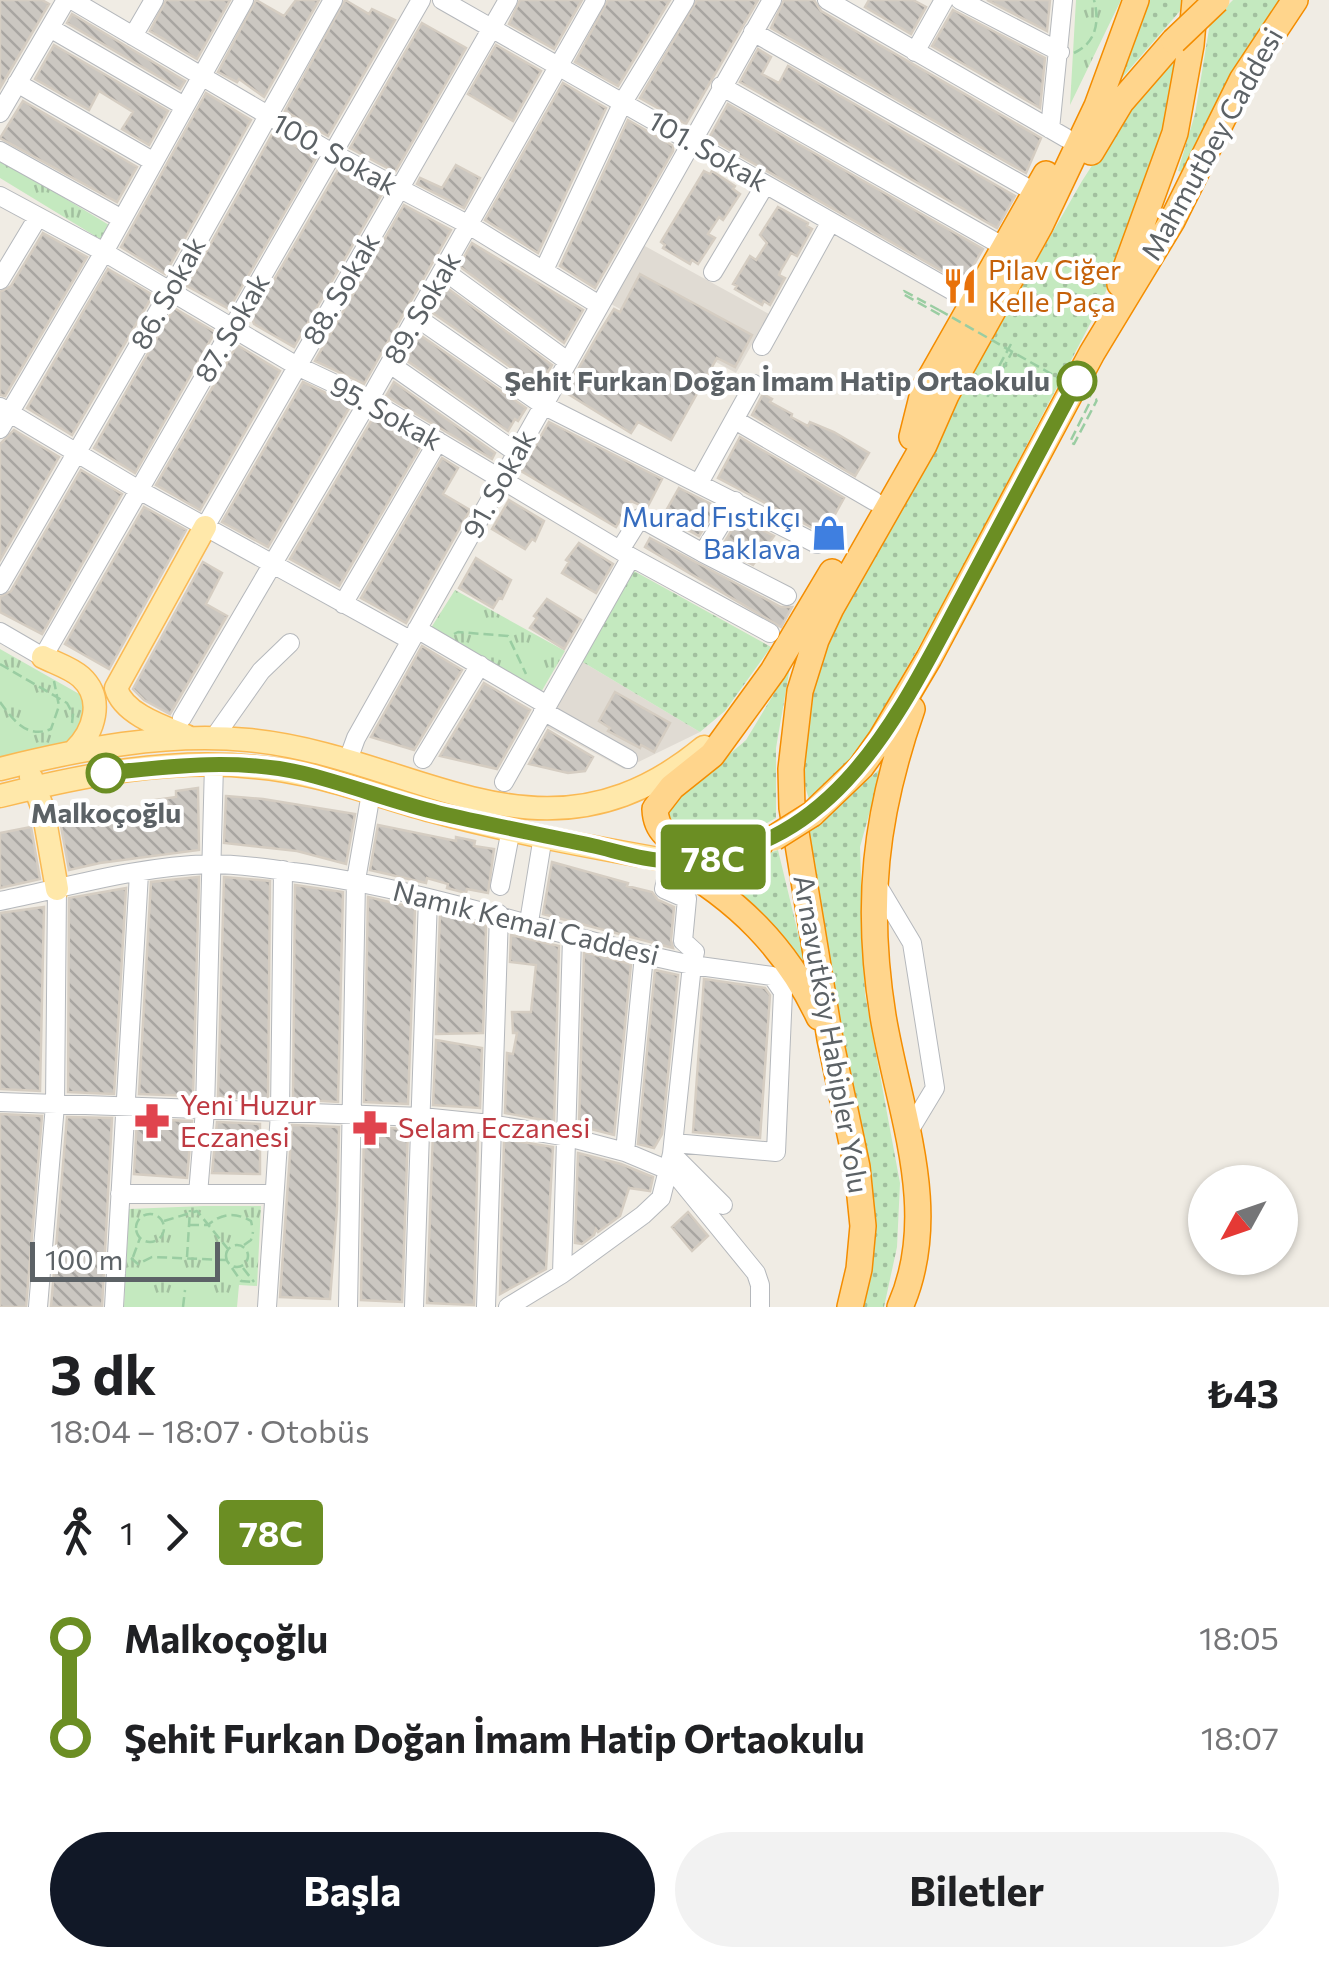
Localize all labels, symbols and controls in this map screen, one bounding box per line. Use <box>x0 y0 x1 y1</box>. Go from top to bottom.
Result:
street label: Mahmutbey Caddesi <box>1133 21 1289 266</box>
street label: 101. Sokak <box>643 102 774 198</box>
street label: 100. Sokak <box>267 105 404 201</box>
street label: 88. Sokak <box>295 226 386 351</box>
street label: 86. Sokak <box>122 230 212 355</box>
street label: 89. Sokak <box>376 245 467 370</box>
place label: Pilav Ciğer Kelle Paça <box>988 252 1121 318</box>
street label: 87. Sokak <box>186 267 276 388</box>
restaurant icon: Pilav Ciğer Kelle Paça <box>941 267 979 305</box>
marker: Şehit Furkan Doğan İmam Hatip Ortaokulu <box>1058 362 1096 400</box>
place label: Şehit Furkan Doğan İmam Hatip Ortaokulu <box>504 363 1050 397</box>
street label: 95. Sokak <box>325 368 448 457</box>
street label: 91. Sokak <box>454 423 542 544</box>
place label: Murad Fıstıkçı Baklava <box>622 499 801 565</box>
shop icon: Murad Fıstıkçı Baklava <box>810 514 848 552</box>
marker: Malkoçoğlu <box>87 754 125 792</box>
place label: Malkoçoğlu <box>31 795 181 829</box>
line badge: 78C <box>656 824 770 890</box>
text: 78C <box>681 836 745 879</box>
street label: Arnavutköy Habipler Yolu <box>787 872 877 1196</box>
street label: Namık Kemal Caddesi <box>390 873 663 972</box>
place label: Yeni Huzur Eczanesi <box>180 1087 316 1153</box>
pharmacy icon: Yeni Huzur Eczanesi <box>133 1102 171 1140</box>
pharmacy icon: Selam Eczanesi <box>351 1109 389 1147</box>
place label: Selam Eczanesi <box>398 1110 591 1144</box>
north arrow <box>1188 1165 1298 1275</box>
map controls <box>1188 1165 1298 1275</box>
scale bar <box>30 1237 220 1282</box>
text: 100 m <box>45 1242 123 1276</box>
text: 3 dk <box>50 1339 156 1406</box>
text: ₺43 <box>1206 1369 1279 1416</box>
text: 18:04 – 18:07 · Otobüs <box>50 1410 369 1450</box>
icon: walk <box>50 1505 105 1560</box>
icon: forward <box>149 1505 204 1560</box>
text: 78C <box>239 1511 303 1554</box>
text: 1 <box>120 1512 134 1552</box>
text: Malkoçoğlu <box>124 1614 328 1661</box>
text: 18:05 <box>1199 1617 1279 1657</box>
text: Şehit Furkan Doğan İmam Hatip Ortaokulu <box>124 1714 865 1761</box>
text: 18:07 <box>1201 1717 1279 1757</box>
button: Başla <box>50 1832 655 1947</box>
button: Biletler <box>675 1832 1279 1947</box>

